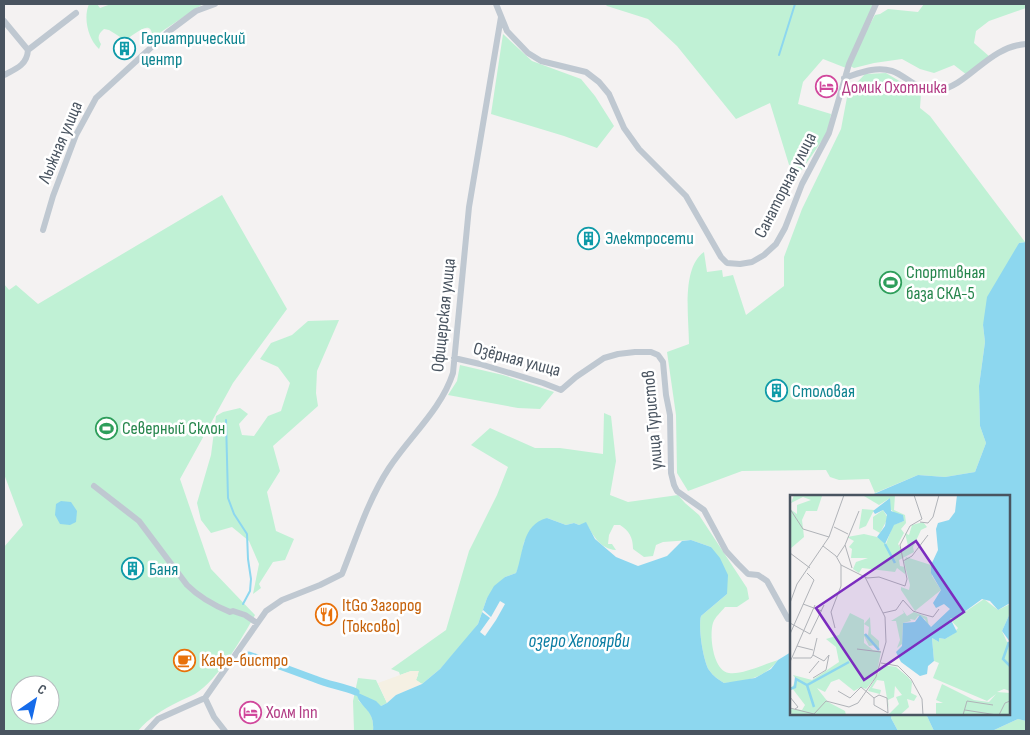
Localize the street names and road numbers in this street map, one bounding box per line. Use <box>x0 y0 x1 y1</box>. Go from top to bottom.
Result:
street label: Лыжная улица <box>33 98 87 187</box>
street label: Санаторная улица <box>750 129 821 242</box>
street label: Офицерская улица <box>427 257 460 373</box>
street label: Озёрная улица <box>471 338 563 381</box>
street label: улица Туристов <box>638 369 667 471</box>

